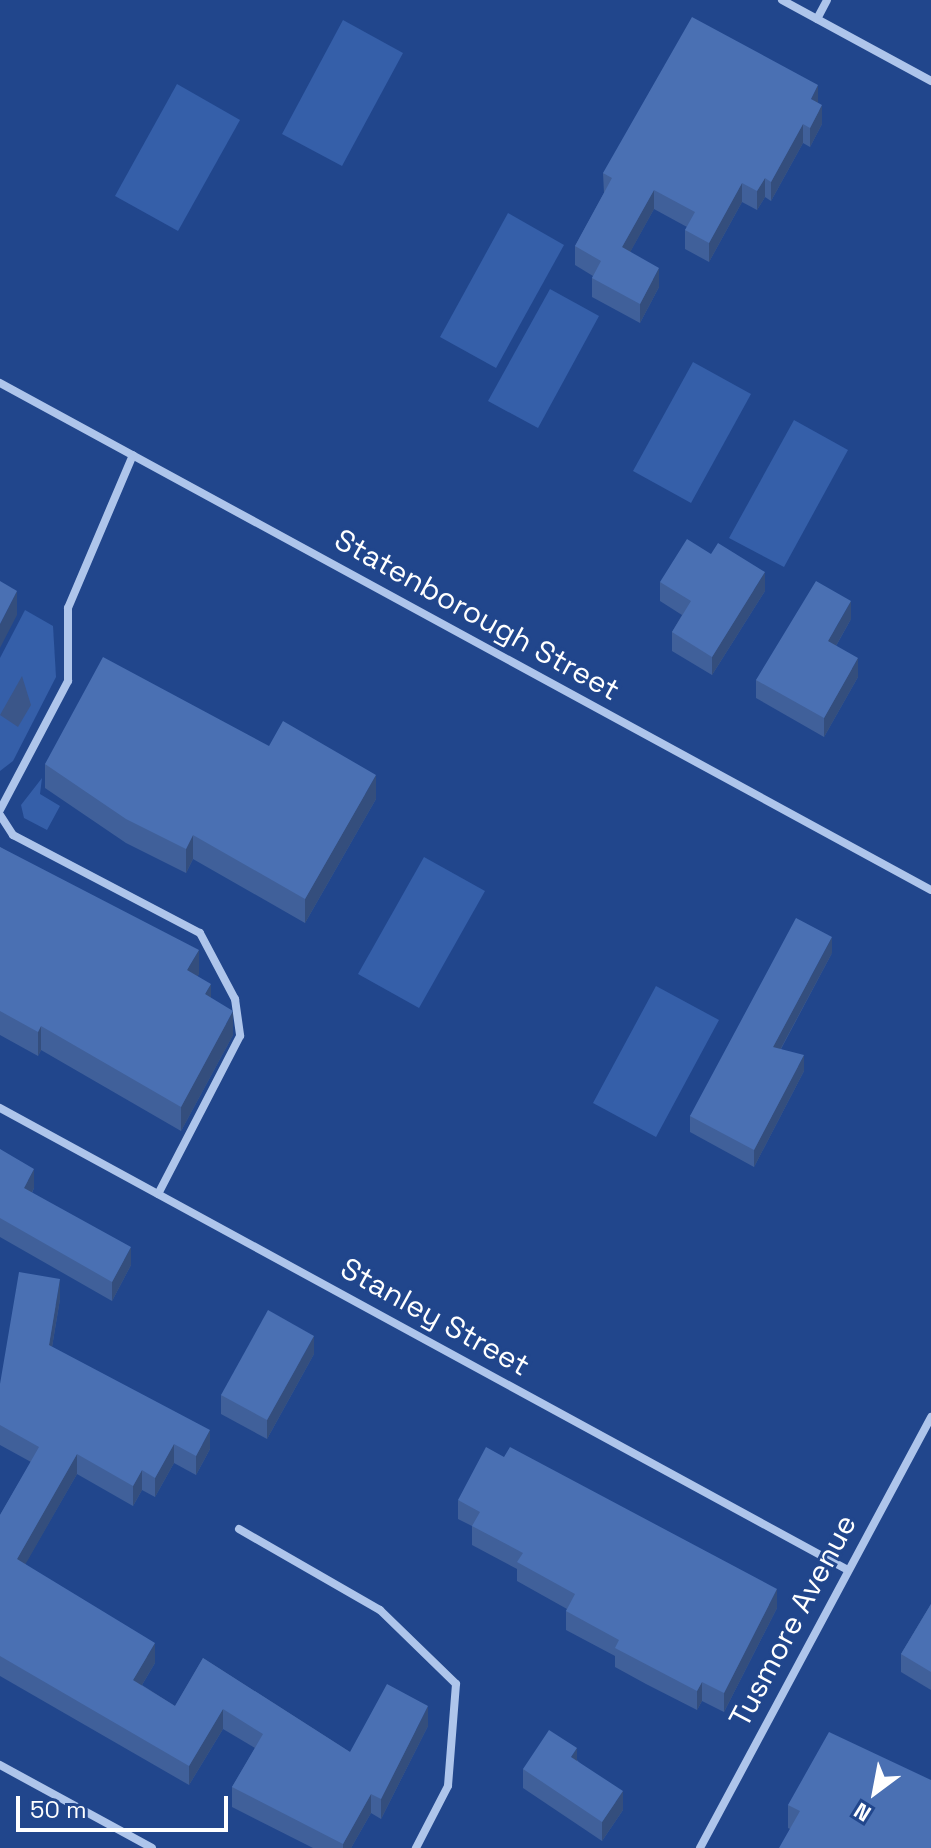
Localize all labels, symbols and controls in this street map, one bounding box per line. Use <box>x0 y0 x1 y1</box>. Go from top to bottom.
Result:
street label: Statenborough Street <box>328 522 626 708</box>
street label: Stanley Street <box>334 1250 536 1384</box>
street label: Tusmore Avenue <box>722 1508 864 1734</box>
north arrow <box>835 1752 915 1832</box>
scale bar <box>20 1780 232 1830</box>
text: 50 m <box>30 1794 87 1825</box>
text: N <box>849 1797 876 1828</box>

